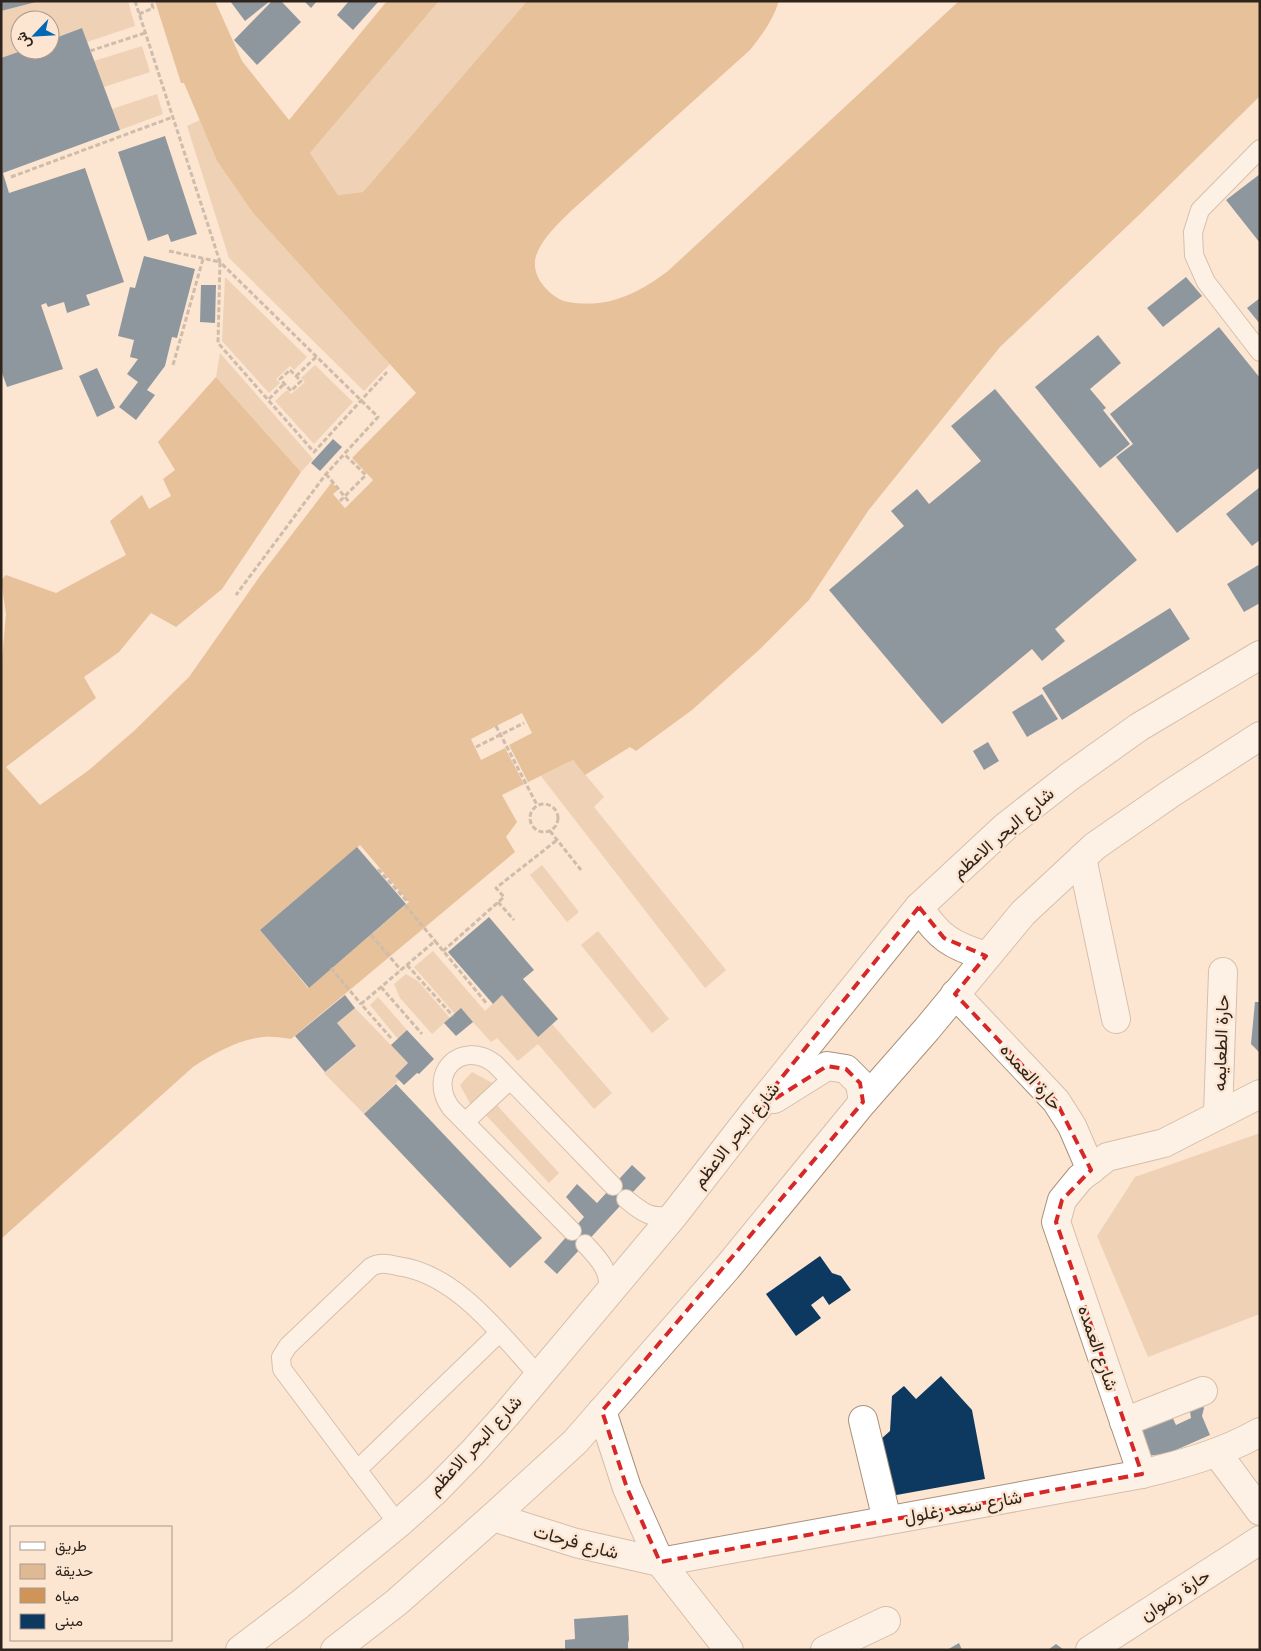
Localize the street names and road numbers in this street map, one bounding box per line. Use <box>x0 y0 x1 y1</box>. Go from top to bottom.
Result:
street label: شارع البحر الاعظم <box>947 782 1059 884</box>
street label: حارة الطعايمه <box>1207 994 1234 1092</box>
street label: حارة العمده <box>995 1038 1068 1115</box>
street label: شارع البحر الاعظم <box>687 1077 785 1193</box>
street label: شارع العمده <box>1072 1302 1124 1394</box>
street label: شارع البحر الاعظم <box>423 1390 527 1500</box>
street label: شارع سعد زغلول <box>902 1485 1024 1529</box>
street label: شارع فرحات <box>531 1519 621 1565</box>
street label: حارة رضوان <box>1135 1563 1214 1626</box>

